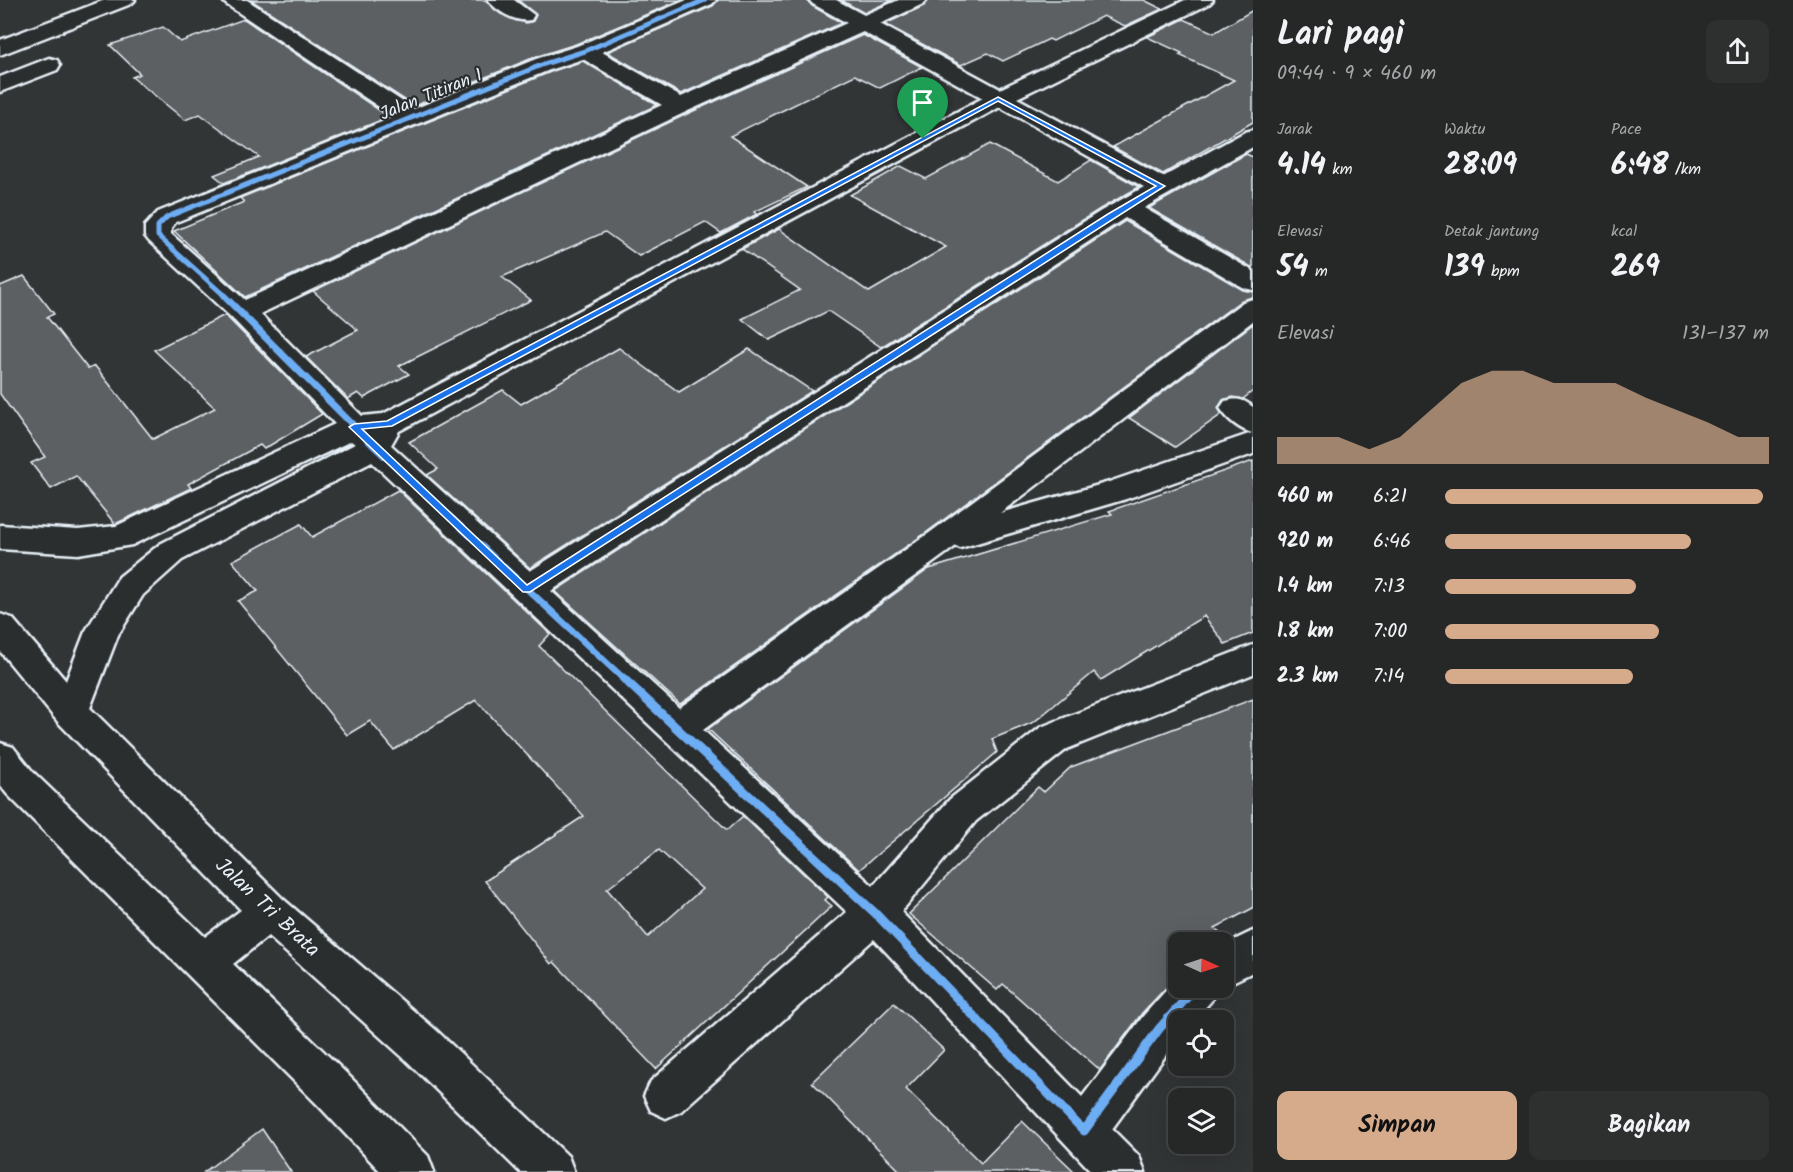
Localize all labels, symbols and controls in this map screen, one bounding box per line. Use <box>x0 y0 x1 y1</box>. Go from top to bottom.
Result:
text: Lari pagi <box>1277 9 1404 62</box>
button: share <box>1706 20 1769 83</box>
text: 09:44 · 9 × 460 m <box>1277 58 1436 90</box>
street label: Jalan Titiran 1 <box>376 62 487 129</box>
pin <box>897 77 948 139</box>
icon: arrive <box>906 86 939 119</box>
text: Jarak <box>1277 117 1312 142</box>
text: Waktu <box>1444 117 1485 142</box>
text: Pace <box>1611 117 1642 142</box>
text: 4.14 <box>1277 142 1326 190</box>
text: 28:09 <box>1444 142 1517 190</box>
text: 6:48 <box>1611 142 1669 190</box>
text: km <box>1326 157 1353 182</box>
text: /km <box>1669 157 1701 182</box>
text: Elevasi <box>1277 219 1322 244</box>
text: Detak jantung <box>1444 219 1539 244</box>
text: kcal <box>1611 219 1637 244</box>
text: 54 <box>1277 244 1309 292</box>
text: 139 <box>1444 244 1485 292</box>
text: 269 <box>1611 244 1660 292</box>
text: m <box>1309 259 1328 284</box>
text: bpm <box>1485 259 1520 284</box>
text: Elevasi <box>1277 318 1334 350</box>
text: 131–137 m <box>1682 318 1769 350</box>
text: 460 m <box>1277 481 1333 513</box>
text: 6:21 <box>1373 481 1407 513</box>
text: 920 m <box>1277 526 1333 558</box>
text: 6:46 <box>1373 526 1411 558</box>
text: 1.4 km <box>1277 571 1333 603</box>
text: 7:13 <box>1373 571 1405 603</box>
text: 1.8 km <box>1277 616 1334 648</box>
text: 7:00 <box>1373 616 1407 648</box>
text: 2.3 km <box>1277 661 1338 693</box>
text: 7:14 <box>1373 661 1404 693</box>
street label: Jalan Tri Brata <box>207 850 327 966</box>
north arrow <box>1168 932 1234 998</box>
map controls <box>1168 932 1234 1154</box>
button: locate <box>1168 1010 1234 1076</box>
button: layers <box>1168 1088 1234 1154</box>
button: Simpan <box>1277 1091 1517 1160</box>
button: Bagikan <box>1529 1091 1769 1160</box>

